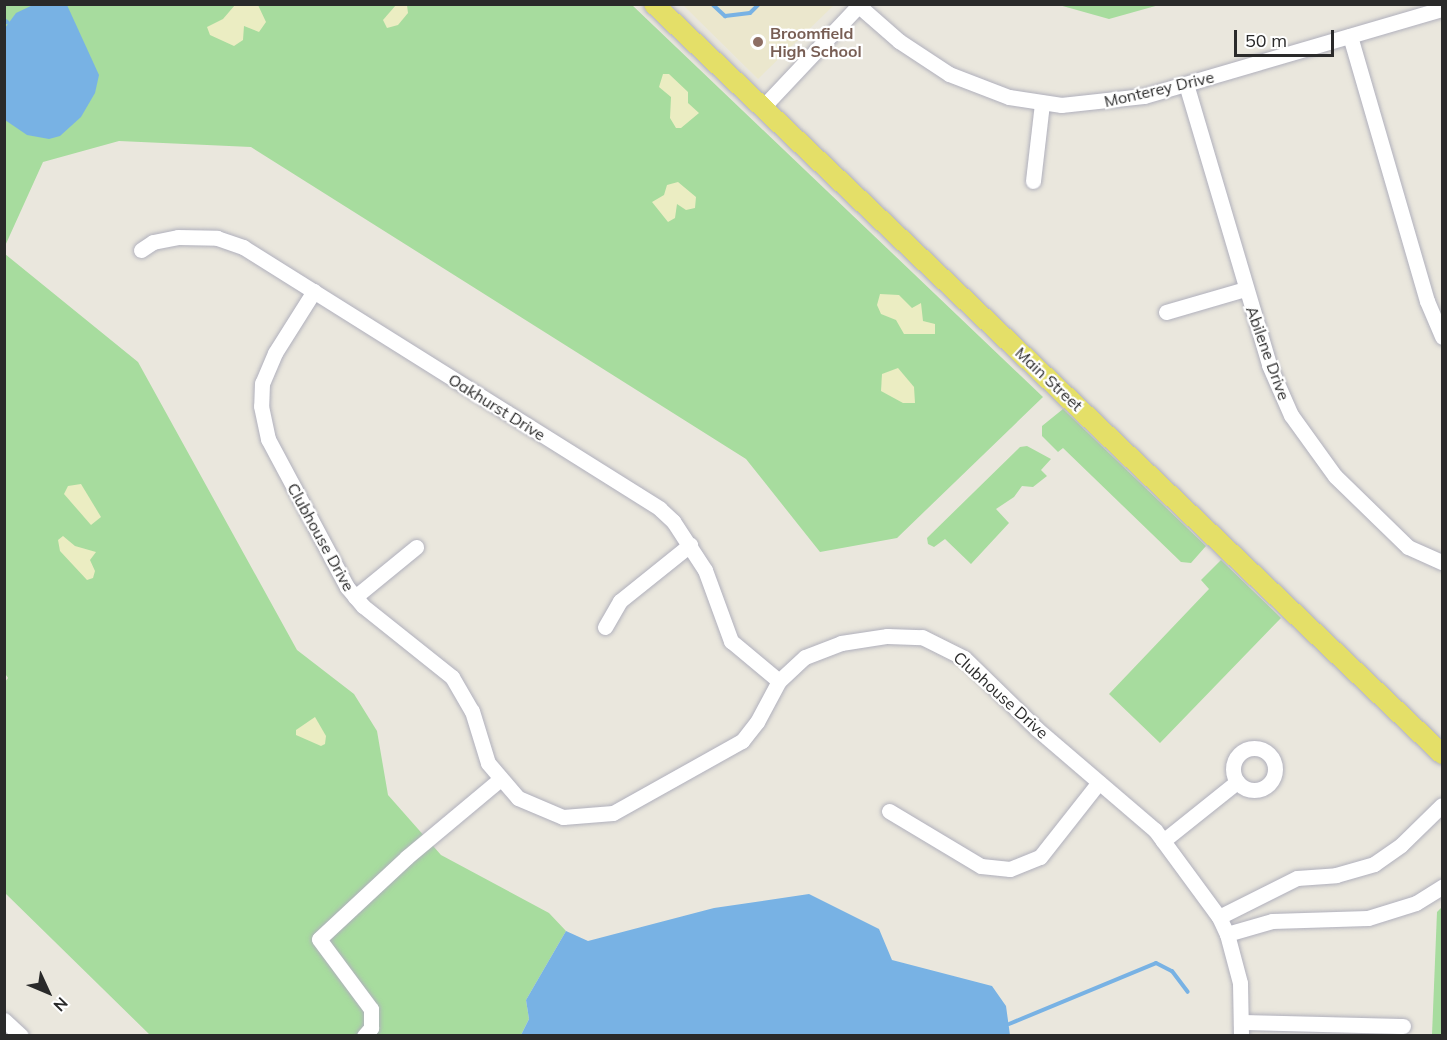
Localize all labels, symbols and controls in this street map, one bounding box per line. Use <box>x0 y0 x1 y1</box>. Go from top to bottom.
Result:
scale bar <box>1237 18 1338 56</box>
place label: Broomfield High School <box>770 23 862 61</box>
text: 50 m <box>1245 29 1287 52</box>
marker: Broomfield High School <box>751 35 765 49</box>
street label: Monterey Drive <box>1102 67 1216 111</box>
street label: Abilene Drive <box>1242 303 1294 403</box>
street label: Main Street <box>1011 343 1087 415</box>
street label: Oakhurst Drive <box>445 369 549 445</box>
street label: Clubhouse Drive <box>283 480 359 594</box>
street label: Clubhouse Drive <box>950 647 1052 743</box>
north arrow <box>18 962 78 1022</box>
text: N <box>50 993 72 1016</box>

